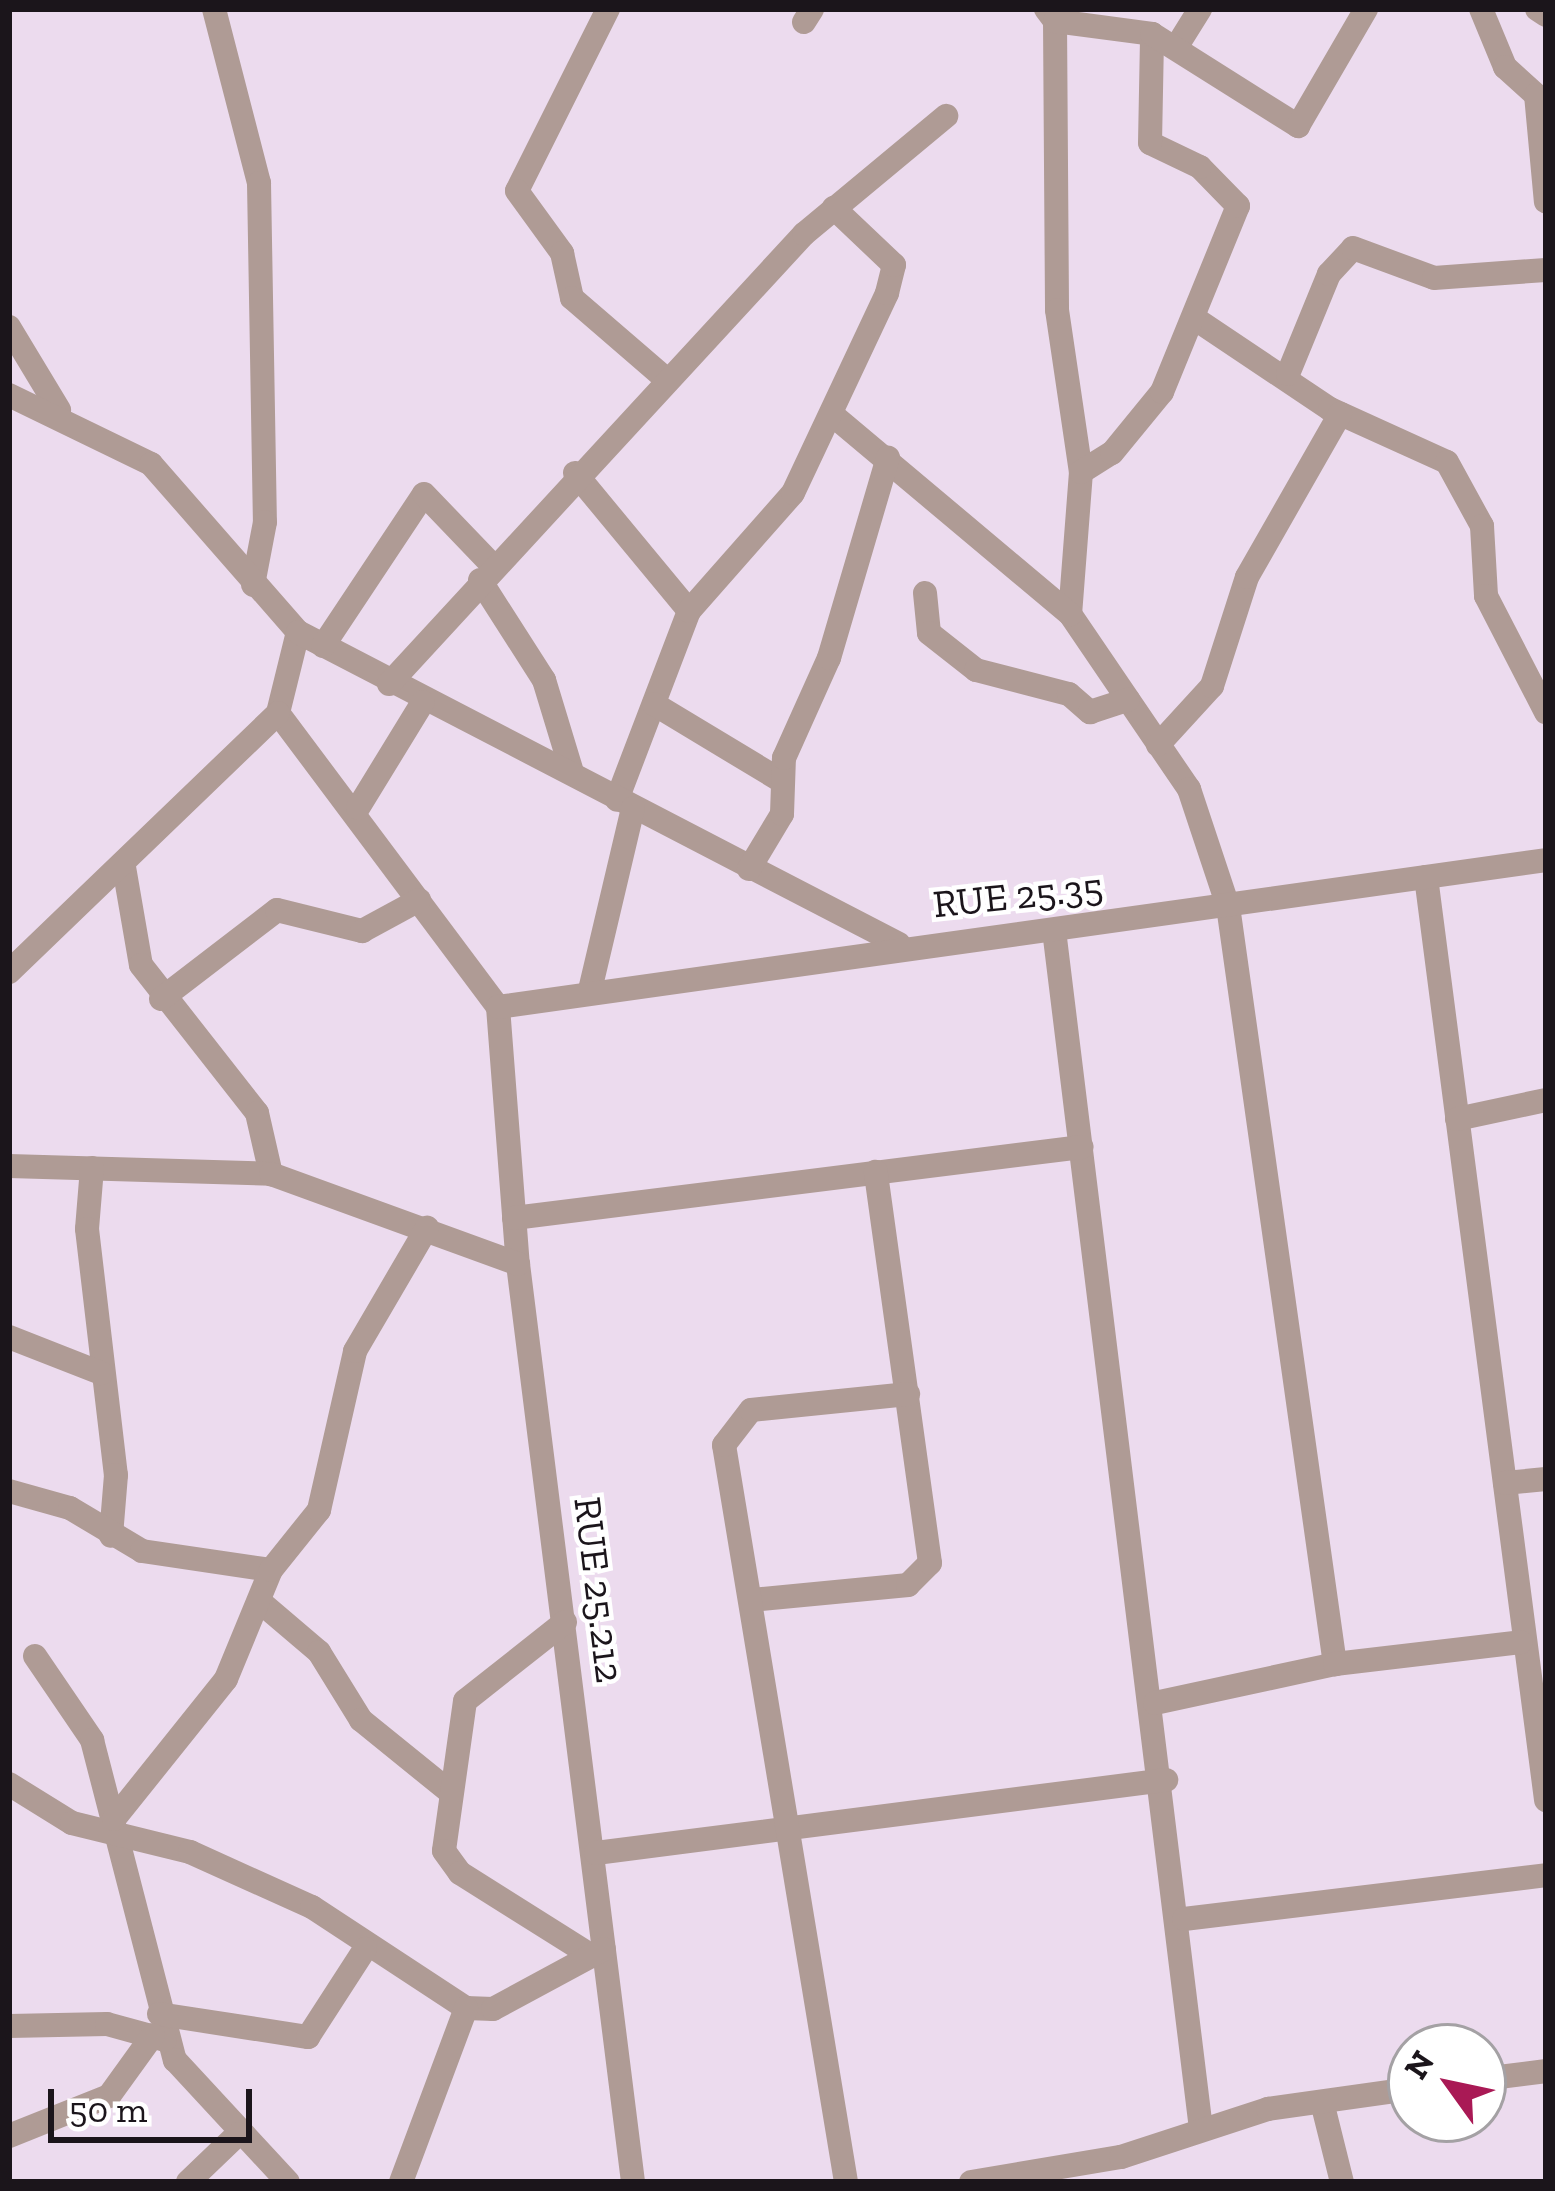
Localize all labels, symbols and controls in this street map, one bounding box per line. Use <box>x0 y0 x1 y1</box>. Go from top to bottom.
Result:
street label: RUE 25.35 <box>931 864 1105 928</box>
street label: RUE 25.212 <box>563 1494 633 1686</box>
north arrow <box>1387 2023 1507 2143</box>
text: N <box>1396 2044 1442 2086</box>
scale bar <box>54 2065 258 2139</box>
text: 50 m <box>69 2088 147 2131</box>

